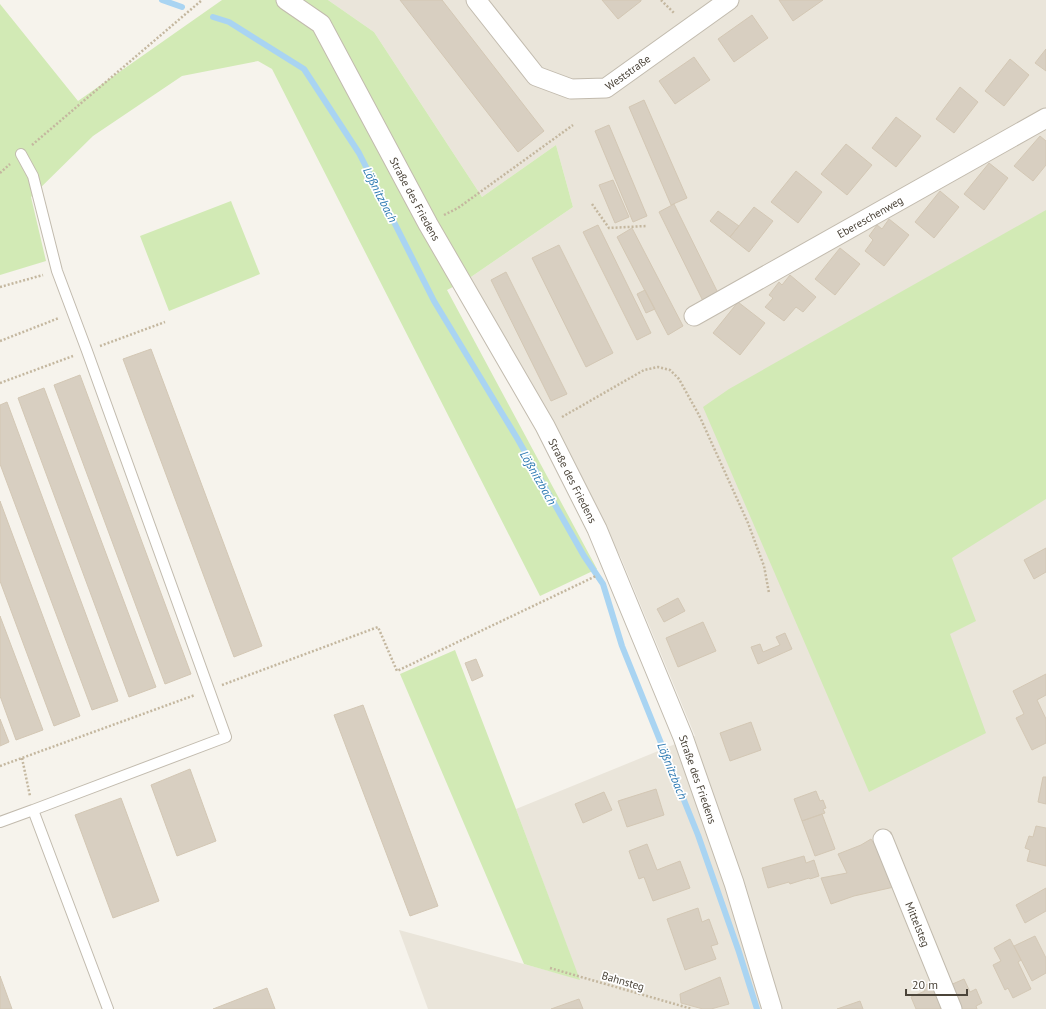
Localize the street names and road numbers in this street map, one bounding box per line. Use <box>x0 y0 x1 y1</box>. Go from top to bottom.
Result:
street label: Weststraße <box>602 51 653 93</box>
street label: Straße des Friedens <box>387 155 443 244</box>
street label: Ebereschenweg <box>835 193 906 241</box>
street label: Straße des Friedens <box>545 436 600 526</box>
street label: Straße des Friedens <box>676 733 720 826</box>
street label: Mittelsteg <box>902 900 933 949</box>
street label: Bahnsteg <box>600 968 646 994</box>

